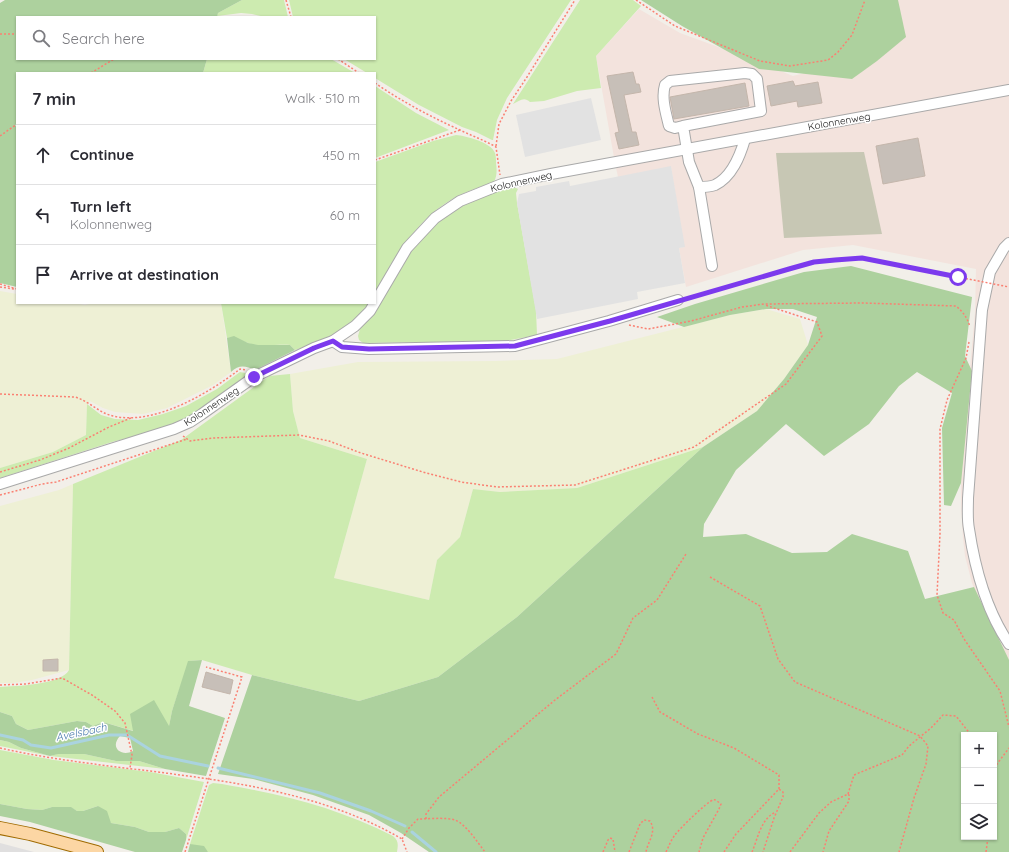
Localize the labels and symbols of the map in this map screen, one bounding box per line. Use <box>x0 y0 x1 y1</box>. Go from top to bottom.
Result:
street label: Kolonnenweg <box>807 110 871 133</box>
street label: Kolonnenweg <box>489 168 553 195</box>
route start <box>949 268 967 286</box>
route end <box>245 368 263 386</box>
street label: Kolonnenweg <box>181 384 241 429</box>
water label: Avelsbach <box>54 720 108 744</box>

